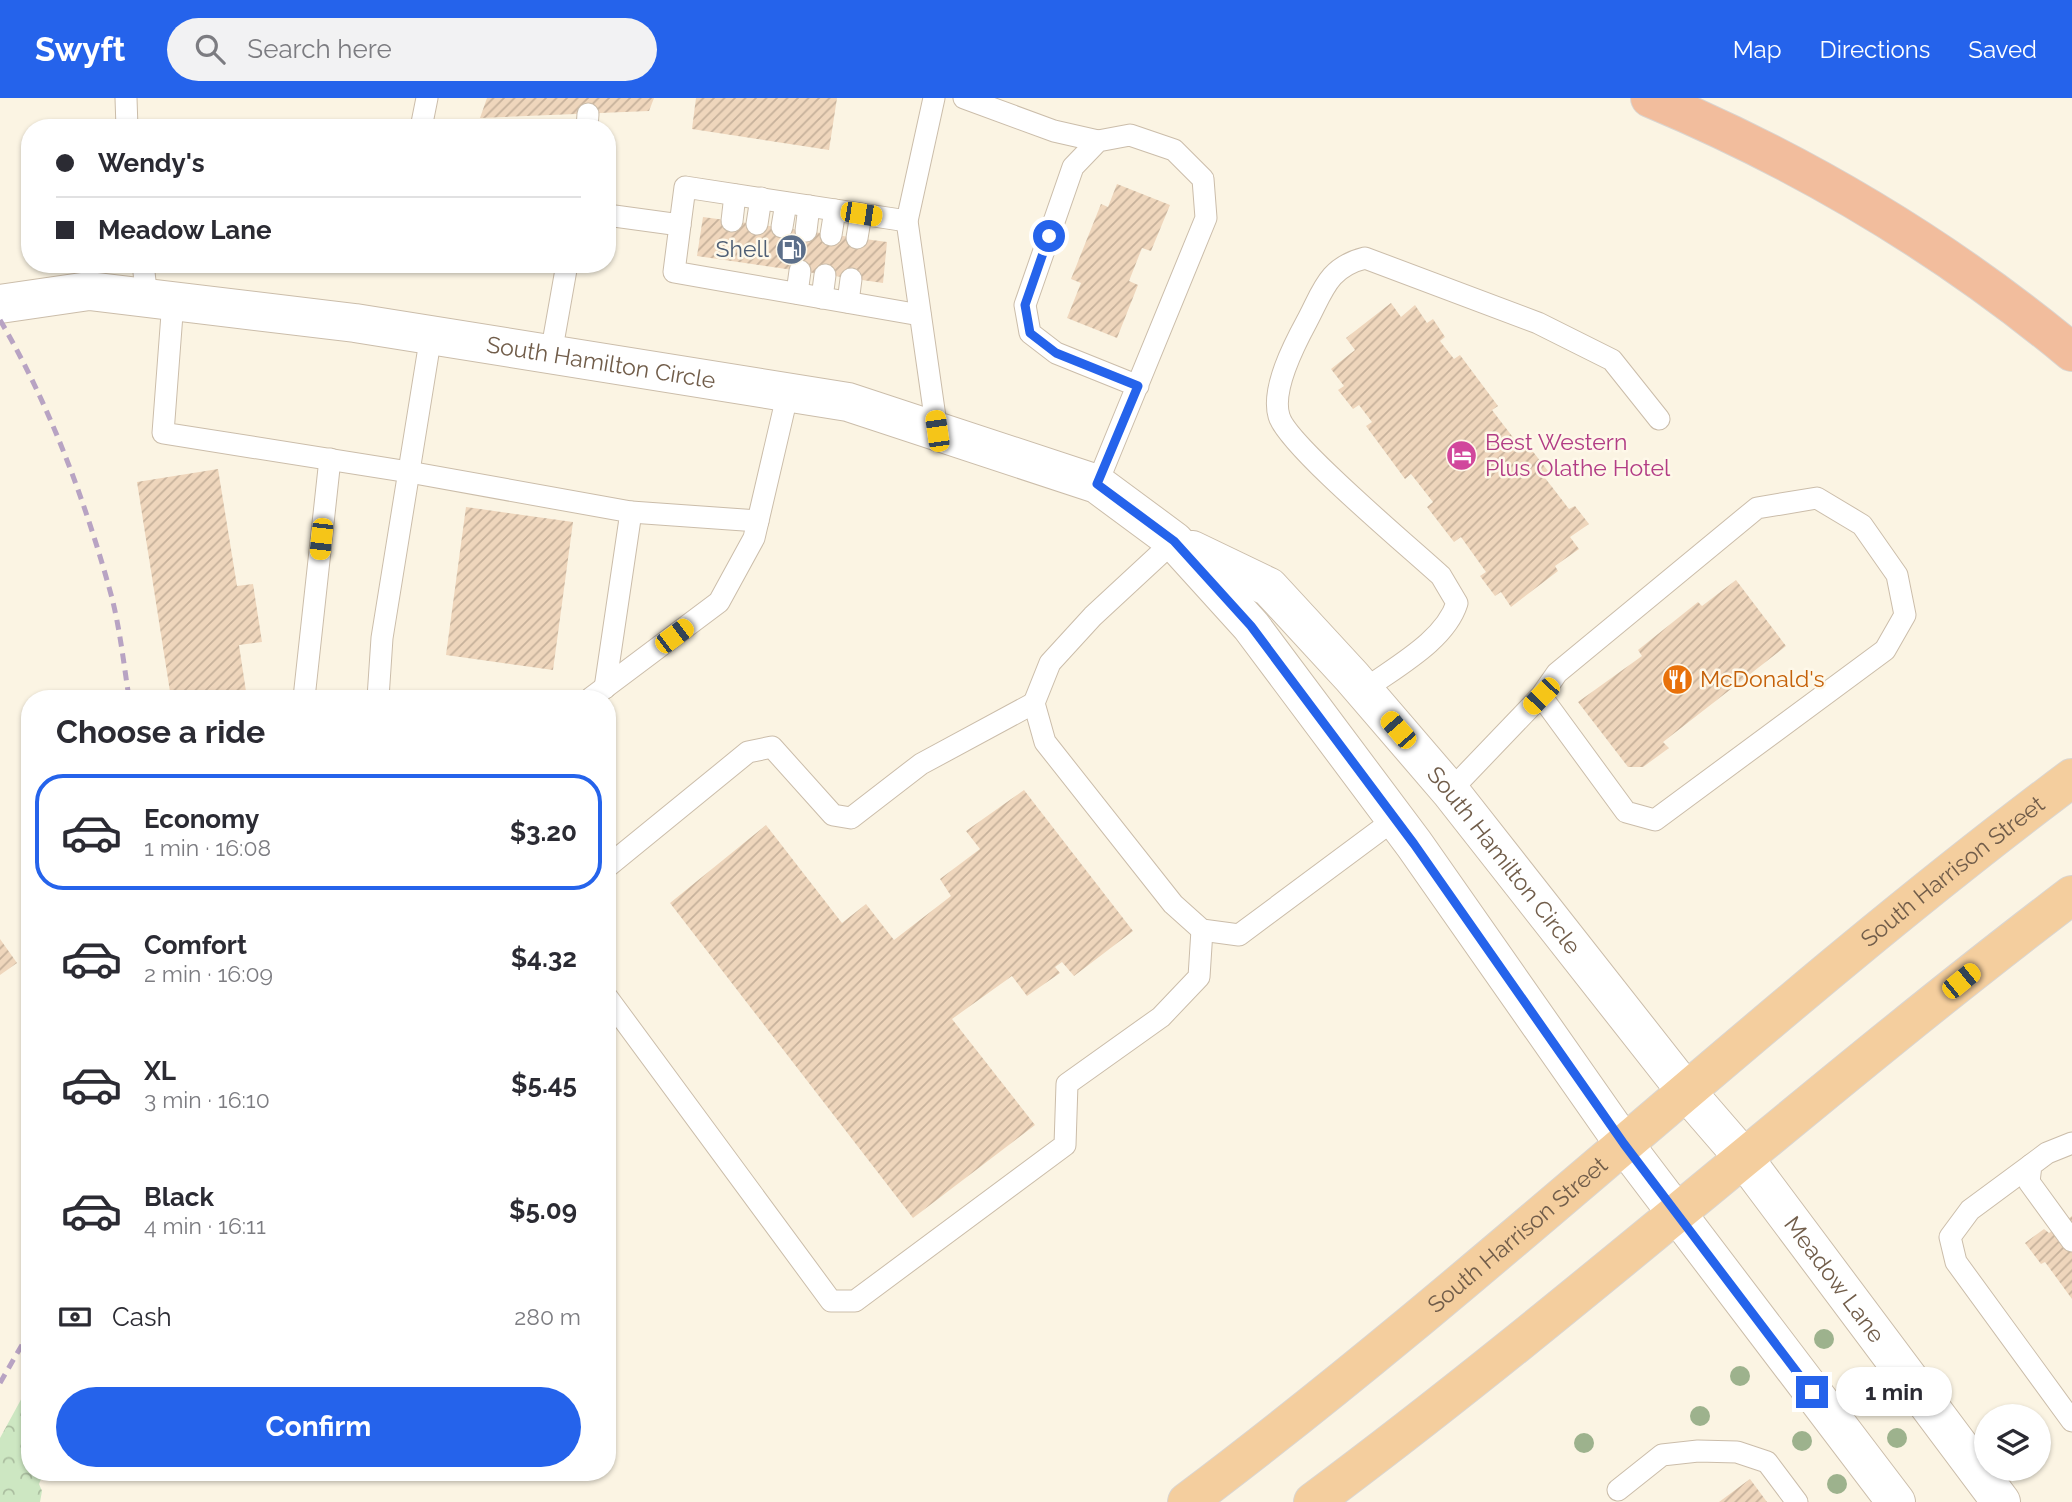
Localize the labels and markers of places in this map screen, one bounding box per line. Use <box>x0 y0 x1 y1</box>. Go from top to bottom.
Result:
fuel station icon: Shell <box>775 232 809 266</box>
place label: Shell <box>716 235 770 262</box>
place label: Best Western Plus Olathe Hotel <box>1485 428 1671 481</box>
hotel icon: Best Western Plus Olathe Hotel <box>1445 438 1479 472</box>
restaurant icon: McDonald's <box>1660 662 1694 696</box>
place label: McDonald's <box>1700 665 1825 692</box>

